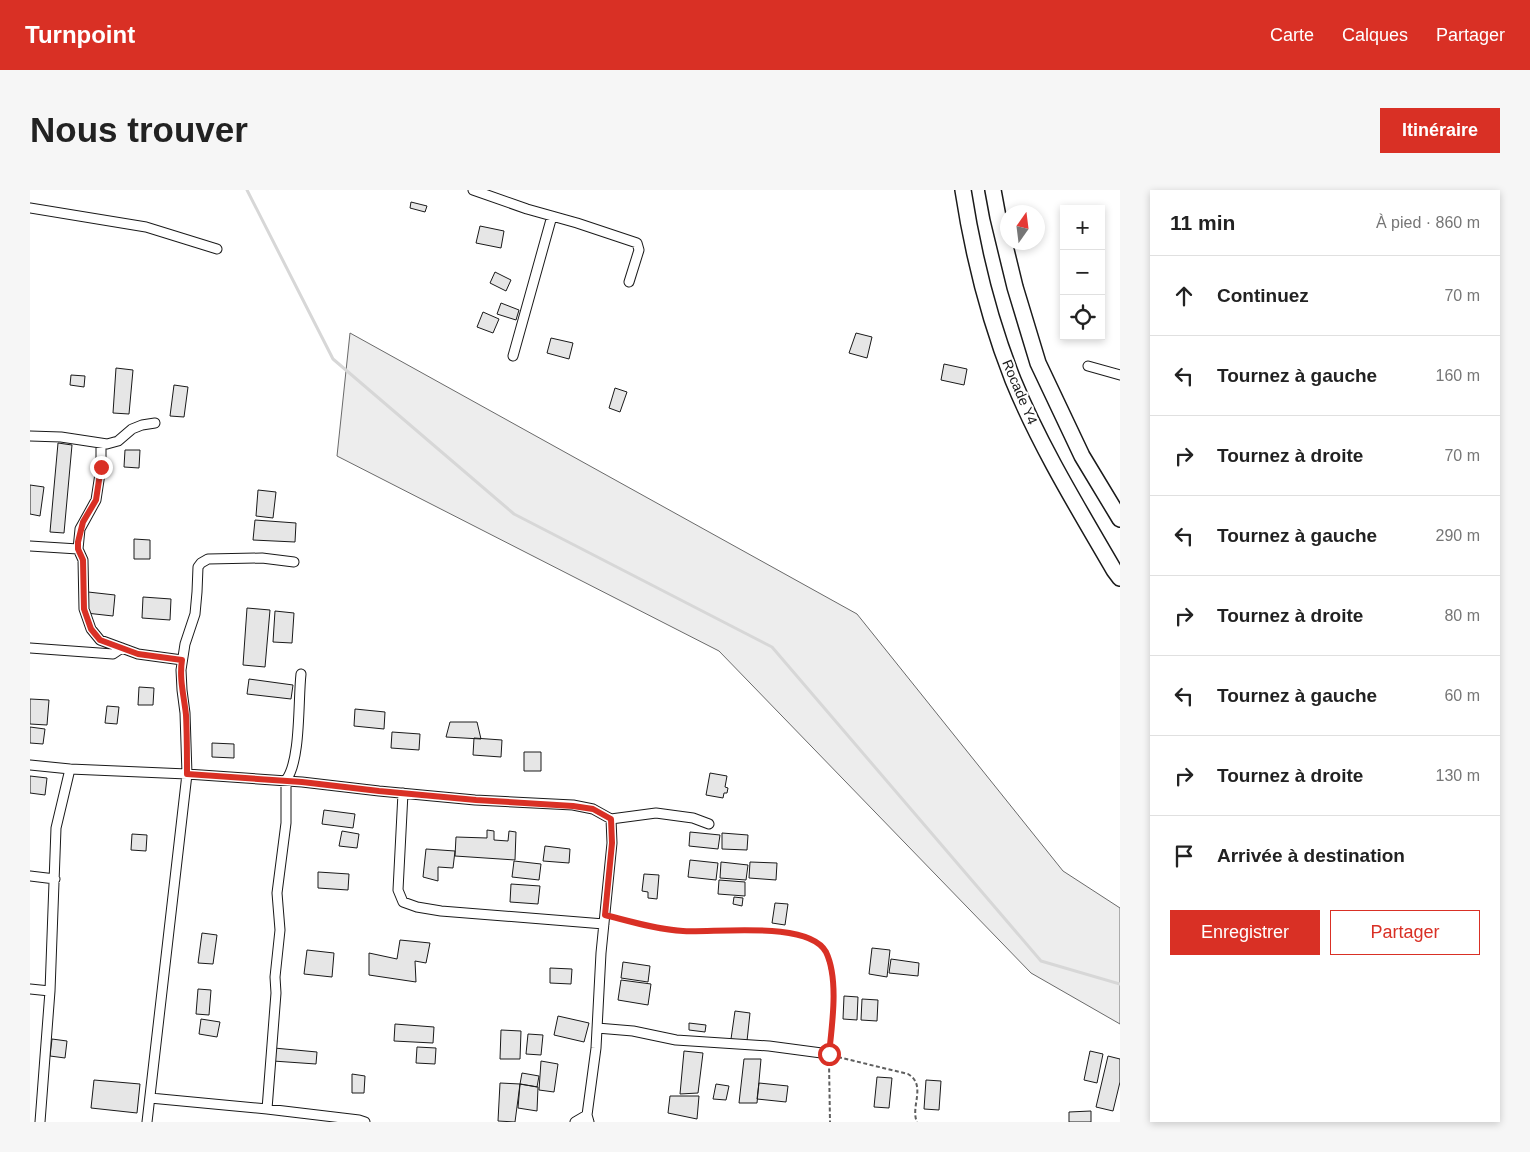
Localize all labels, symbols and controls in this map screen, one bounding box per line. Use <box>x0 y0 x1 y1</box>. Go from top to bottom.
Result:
text: Turnpoint <box>25 21 135 48</box>
text: Carte <box>1270 25 1314 45</box>
text: Calques <box>1342 25 1408 45</box>
text: Partager <box>1436 25 1505 45</box>
button: Itinéraire <box>1380 108 1500 153</box>
text: Nous trouver <box>30 110 248 149</box>
north arrow <box>1000 205 1045 250</box>
map controls <box>1060 205 1105 340</box>
button: + <box>1060 205 1105 250</box>
text: 11 min <box>1170 211 1235 234</box>
text: À pied · 860 m <box>1376 214 1480 231</box>
button: − <box>1060 250 1105 295</box>
icon: ahead <box>1170 282 1198 310</box>
text: Continuez <box>1217 285 1309 306</box>
text: 70 m <box>1444 287 1480 304</box>
button: locate <box>1060 295 1105 340</box>
street label: Rocade Y4 <box>999 357 1041 427</box>
icon: left <box>1170 362 1198 390</box>
text: Tournez à gauche <box>1217 365 1377 386</box>
text: 160 m <box>1436 367 1480 384</box>
icon: right <box>1170 442 1198 470</box>
text: Tournez à droite <box>1217 445 1363 466</box>
text: 70 m <box>1444 447 1480 464</box>
route end <box>90 456 113 479</box>
icon: left <box>1170 522 1198 550</box>
text: Tournez à gauche <box>1217 525 1377 546</box>
text: 290 m <box>1436 527 1480 544</box>
icon: right <box>1170 602 1198 630</box>
text: Tournez à droite <box>1217 605 1363 626</box>
text: 80 m <box>1444 607 1480 624</box>
icon: left <box>1170 682 1198 710</box>
text: Tournez à gauche <box>1217 685 1377 706</box>
text: 60 m <box>1444 687 1480 704</box>
icon: right <box>1170 762 1198 790</box>
text: Tournez à droite <box>1217 765 1363 786</box>
text: 130 m <box>1436 767 1480 784</box>
icon: arrive <box>1170 842 1198 870</box>
text: Arrivée à destination <box>1217 845 1405 866</box>
button: Enregistrer <box>1170 910 1320 955</box>
button: Partager <box>1330 910 1480 955</box>
route start <box>818 1043 841 1066</box>

